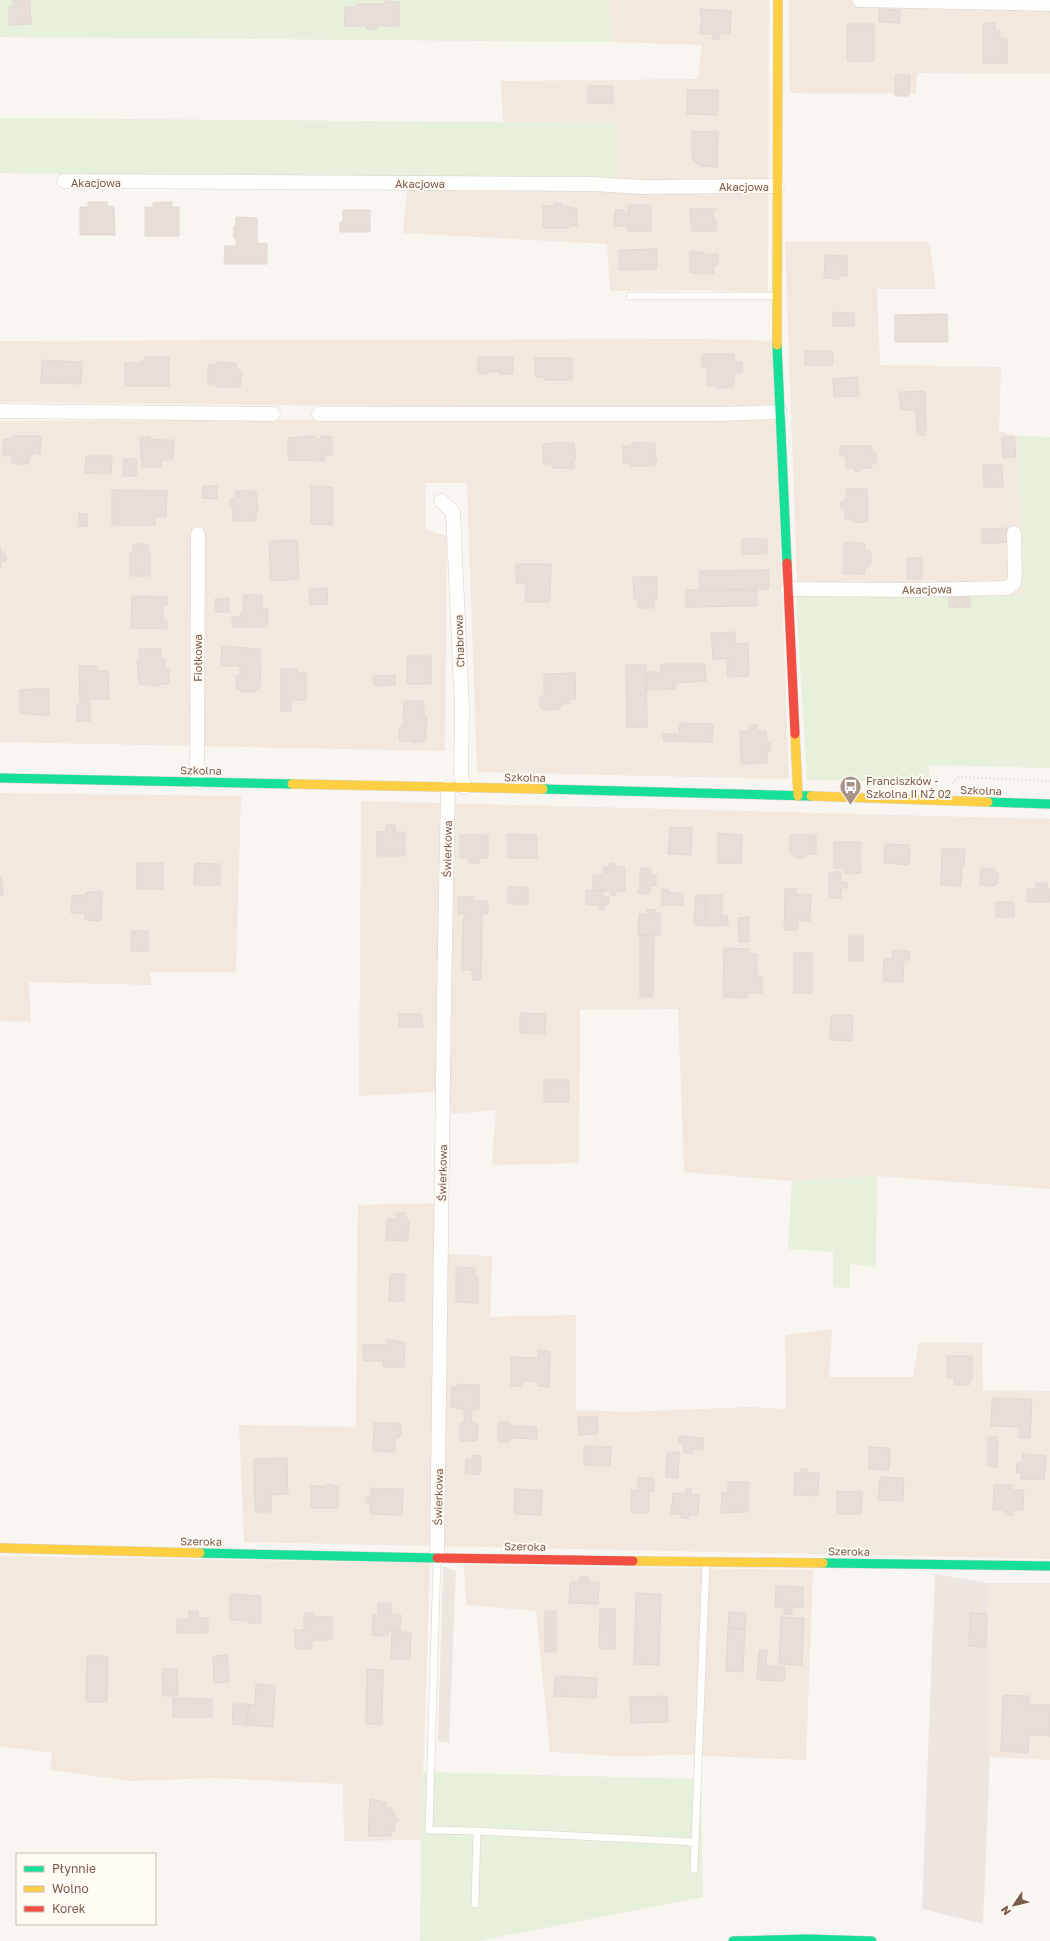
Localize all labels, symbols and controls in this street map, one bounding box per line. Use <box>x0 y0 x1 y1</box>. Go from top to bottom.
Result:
street label: Akacjowa <box>71 176 121 189</box>
street label: Akacjowa <box>395 177 445 190</box>
street label: Akacjowa <box>719 180 769 193</box>
street label: Akacjowa <box>902 582 952 596</box>
street label: Chabrowa <box>452 614 466 668</box>
street label: Fiołkowa <box>191 634 204 682</box>
street label: Szkolna <box>180 763 222 777</box>
street label: Szkolna <box>504 770 546 784</box>
bus stop icon: Franciszków - Szkolna II NŻ 02 <box>837 773 863 806</box>
place label: Franciszków - Szkolna II NŻ 02 <box>866 774 951 800</box>
street label: Szkolna <box>960 783 1002 797</box>
street label: Świerkowa <box>440 820 454 878</box>
street label: Świerkowa <box>435 1144 449 1202</box>
street label: Świerkowa <box>431 1468 445 1526</box>
street label: Szeroka <box>180 1534 222 1548</box>
street label: Szeroka <box>504 1539 546 1553</box>
street label: Szeroka <box>828 1544 870 1558</box>
legend <box>16 1853 156 1925</box>
text: Płynnie <box>52 1861 96 1876</box>
text: Wolno <box>52 1881 89 1896</box>
north arrow <box>994 1885 1034 1925</box>
text: Korek <box>52 1901 86 1916</box>
text: N <box>998 1904 1013 1918</box>

